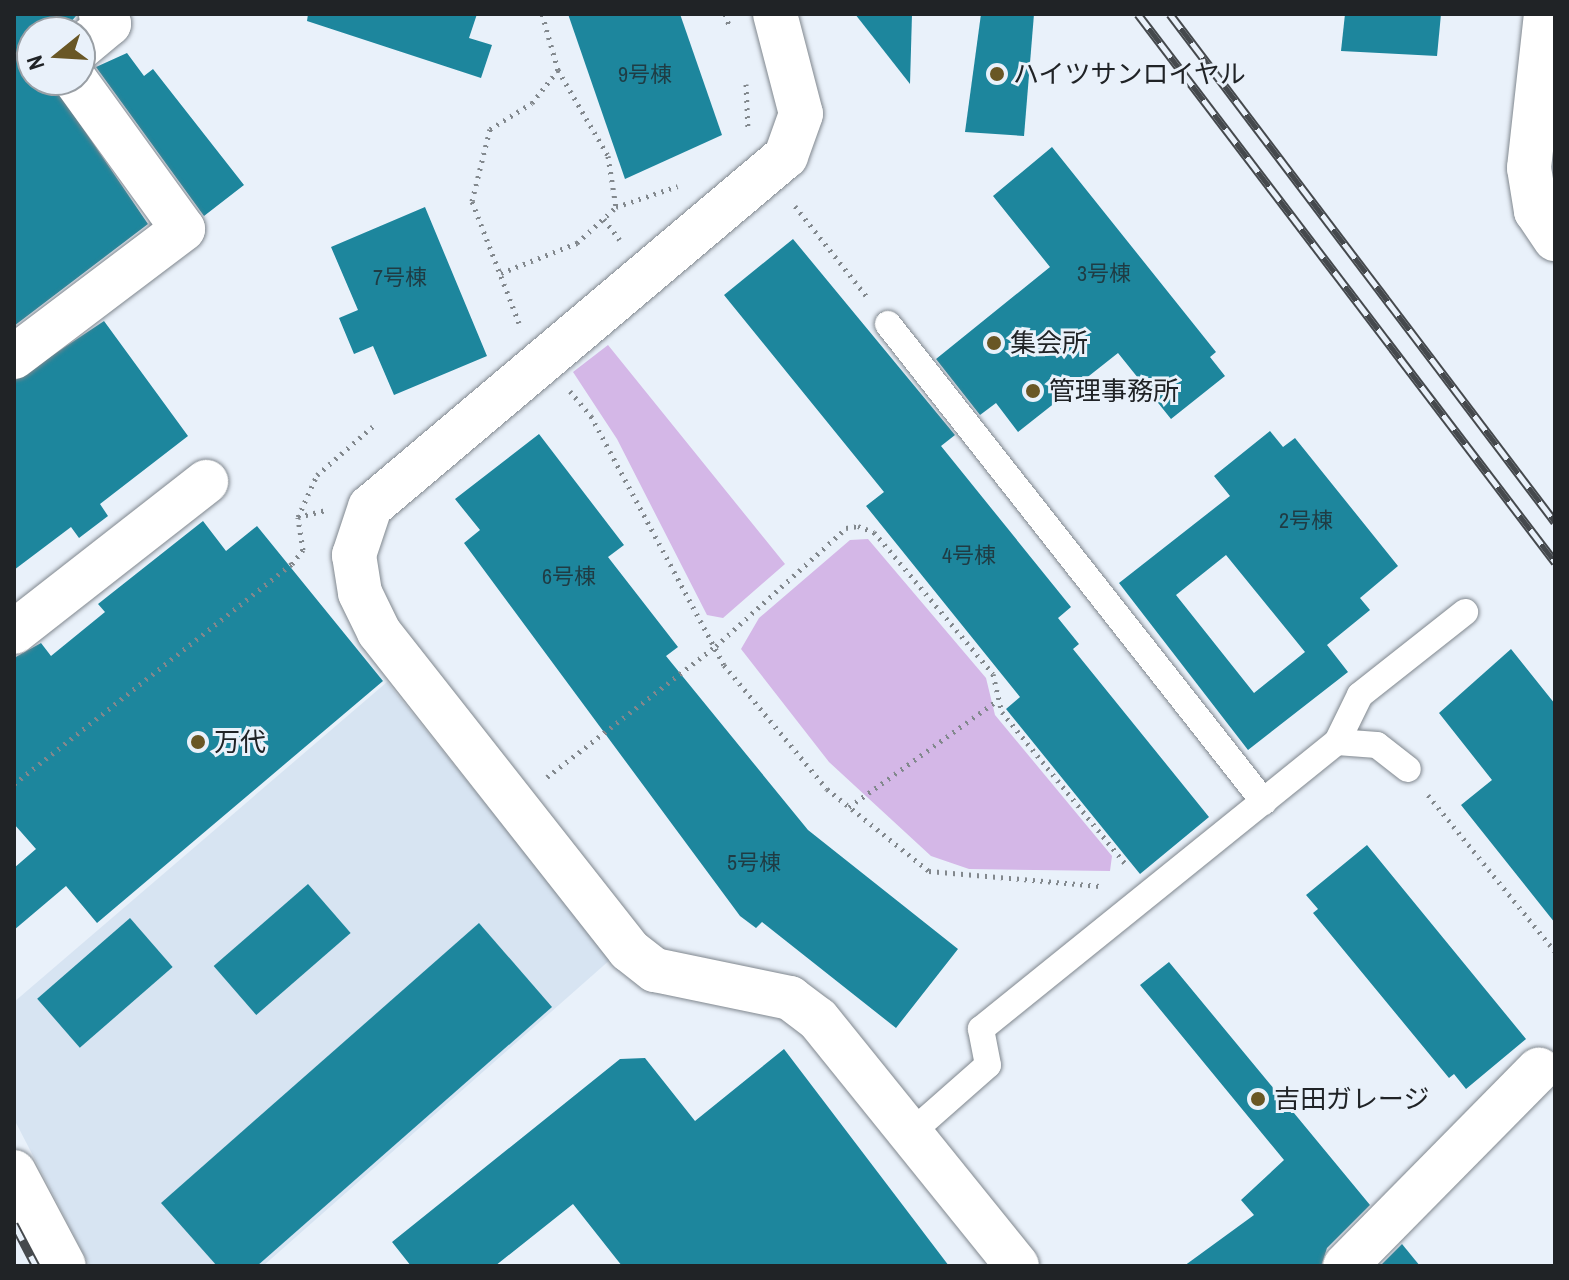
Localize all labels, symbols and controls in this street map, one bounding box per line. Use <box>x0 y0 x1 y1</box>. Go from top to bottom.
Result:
north arrow <box>16 16 96 96</box>
text: N <box>19 52 51 74</box>
place label: ハイツサンロイヤル <box>1013 58 1247 90</box>
house number: 9号棟 <box>618 62 672 88</box>
marker: ハイツサンロイヤル <box>988 65 1006 83</box>
house number: 3号棟 <box>1077 261 1131 287</box>
house number: 7号棟 <box>373 265 427 291</box>
place label: 集会所 <box>1010 327 1088 359</box>
marker: 集会所 <box>985 334 1003 352</box>
place label: 管理事務所 <box>1049 375 1179 407</box>
marker: 管理事務所 <box>1024 382 1042 400</box>
house number: 2号棟 <box>1279 508 1333 534</box>
house number: 4号棟 <box>942 543 996 569</box>
house number: 6号棟 <box>542 564 596 590</box>
place label: 万代 <box>214 726 266 758</box>
marker: 万代 <box>189 733 207 751</box>
house number: 5号棟 <box>727 850 781 876</box>
place label: 吉田ガレージ <box>1274 1083 1430 1115</box>
marker: 吉田ガレージ <box>1249 1090 1267 1108</box>

